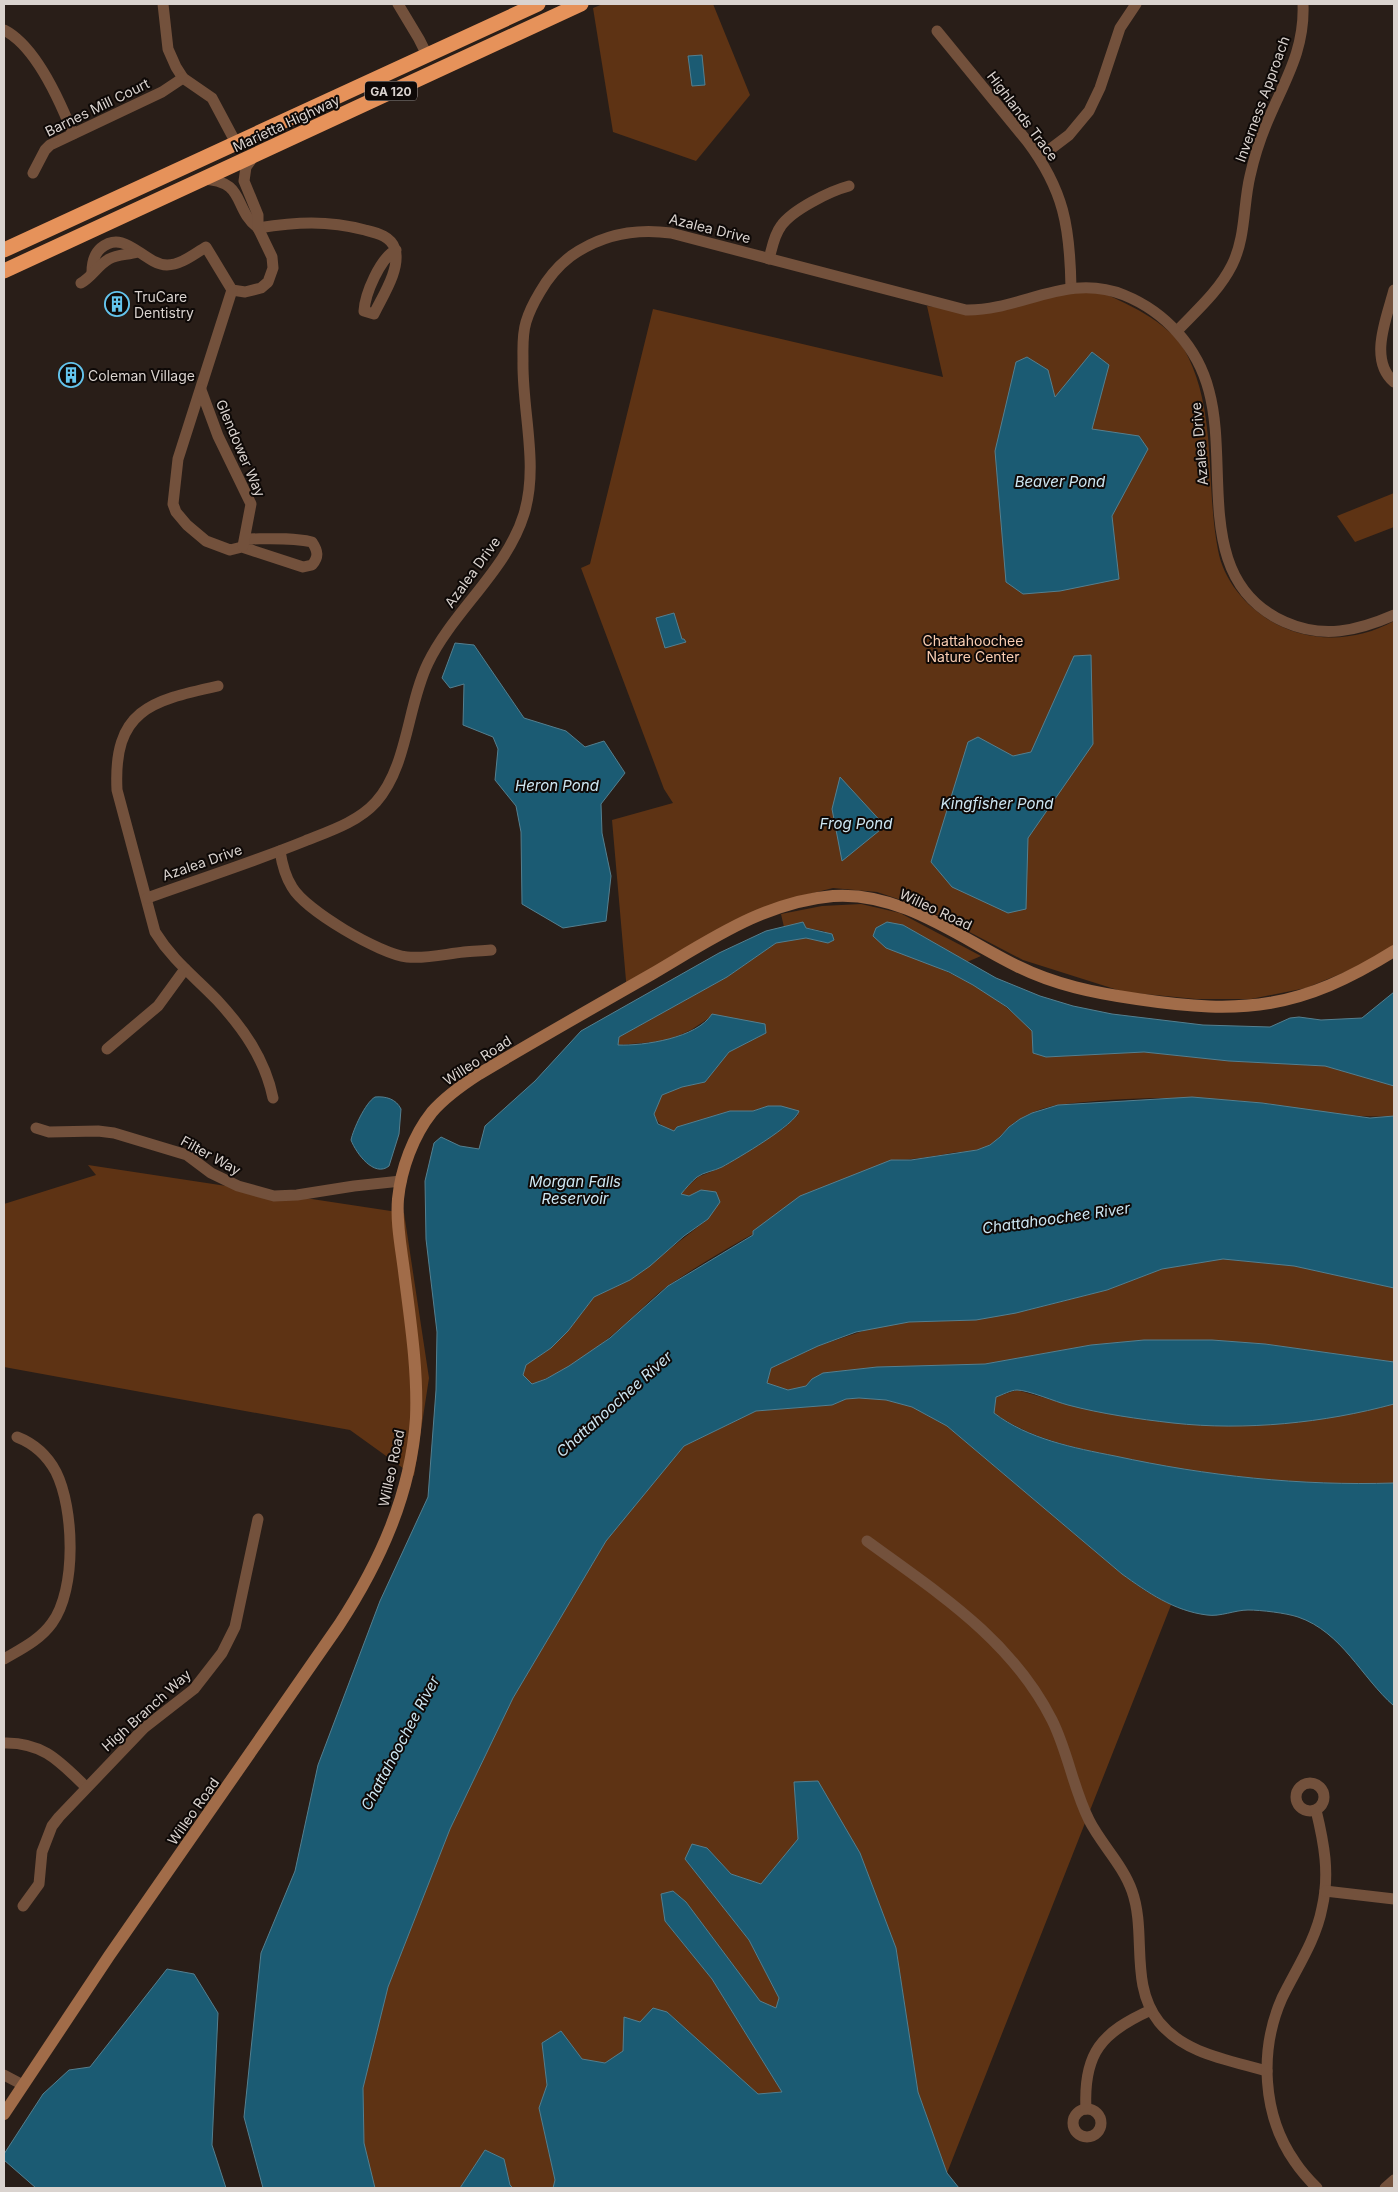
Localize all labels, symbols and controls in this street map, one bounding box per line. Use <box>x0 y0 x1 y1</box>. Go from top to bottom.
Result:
street label: Inverness Approach <box>1231 34 1293 164</box>
street label: Highlands Trace <box>984 68 1062 164</box>
street label: Barnes Mill Court <box>42 74 152 140</box>
road number: GA 120 <box>365 82 417 100</box>
street label: Marietta Highway <box>230 91 342 155</box>
street label: Azalea Drive <box>667 210 753 246</box>
place label: TruCare Dentistry <box>134 288 194 321</box>
building icon: TruCare Dentistry <box>104 291 130 317</box>
building icon: Coleman Village <box>58 362 84 388</box>
place label: Coleman Village <box>88 367 195 384</box>
street label: Glendower Way <box>213 397 269 499</box>
street label: Azalea Drive <box>1187 402 1211 486</box>
water label: Beaver Pond <box>1015 472 1106 491</box>
street label: Azalea Drive <box>441 533 503 611</box>
park label: Chattahoochee Nature Center <box>923 632 1023 665</box>
water label: Heron Pond <box>515 776 600 795</box>
water label: Kingfisher Pond <box>940 794 1054 813</box>
water label: Frog Pond <box>820 814 893 833</box>
street label: Azalea Drive <box>160 840 244 884</box>
street label: Willeo Road <box>897 885 975 933</box>
street label: Willeo Road <box>440 1032 514 1088</box>
street label: Filter Way <box>178 1132 244 1178</box>
water label: Morgan Falls Reservoir <box>529 1172 621 1208</box>
water label: Chattahoochee River <box>981 1198 1131 1238</box>
water label: Chattahoochee River <box>552 1347 676 1461</box>
street label: Willeo Road <box>375 1428 407 1508</box>
street label: High Branch Way <box>98 1665 194 1754</box>
water label: Chattahoochee River <box>357 1672 444 1813</box>
street label: Willeo Road <box>164 1774 222 1848</box>

